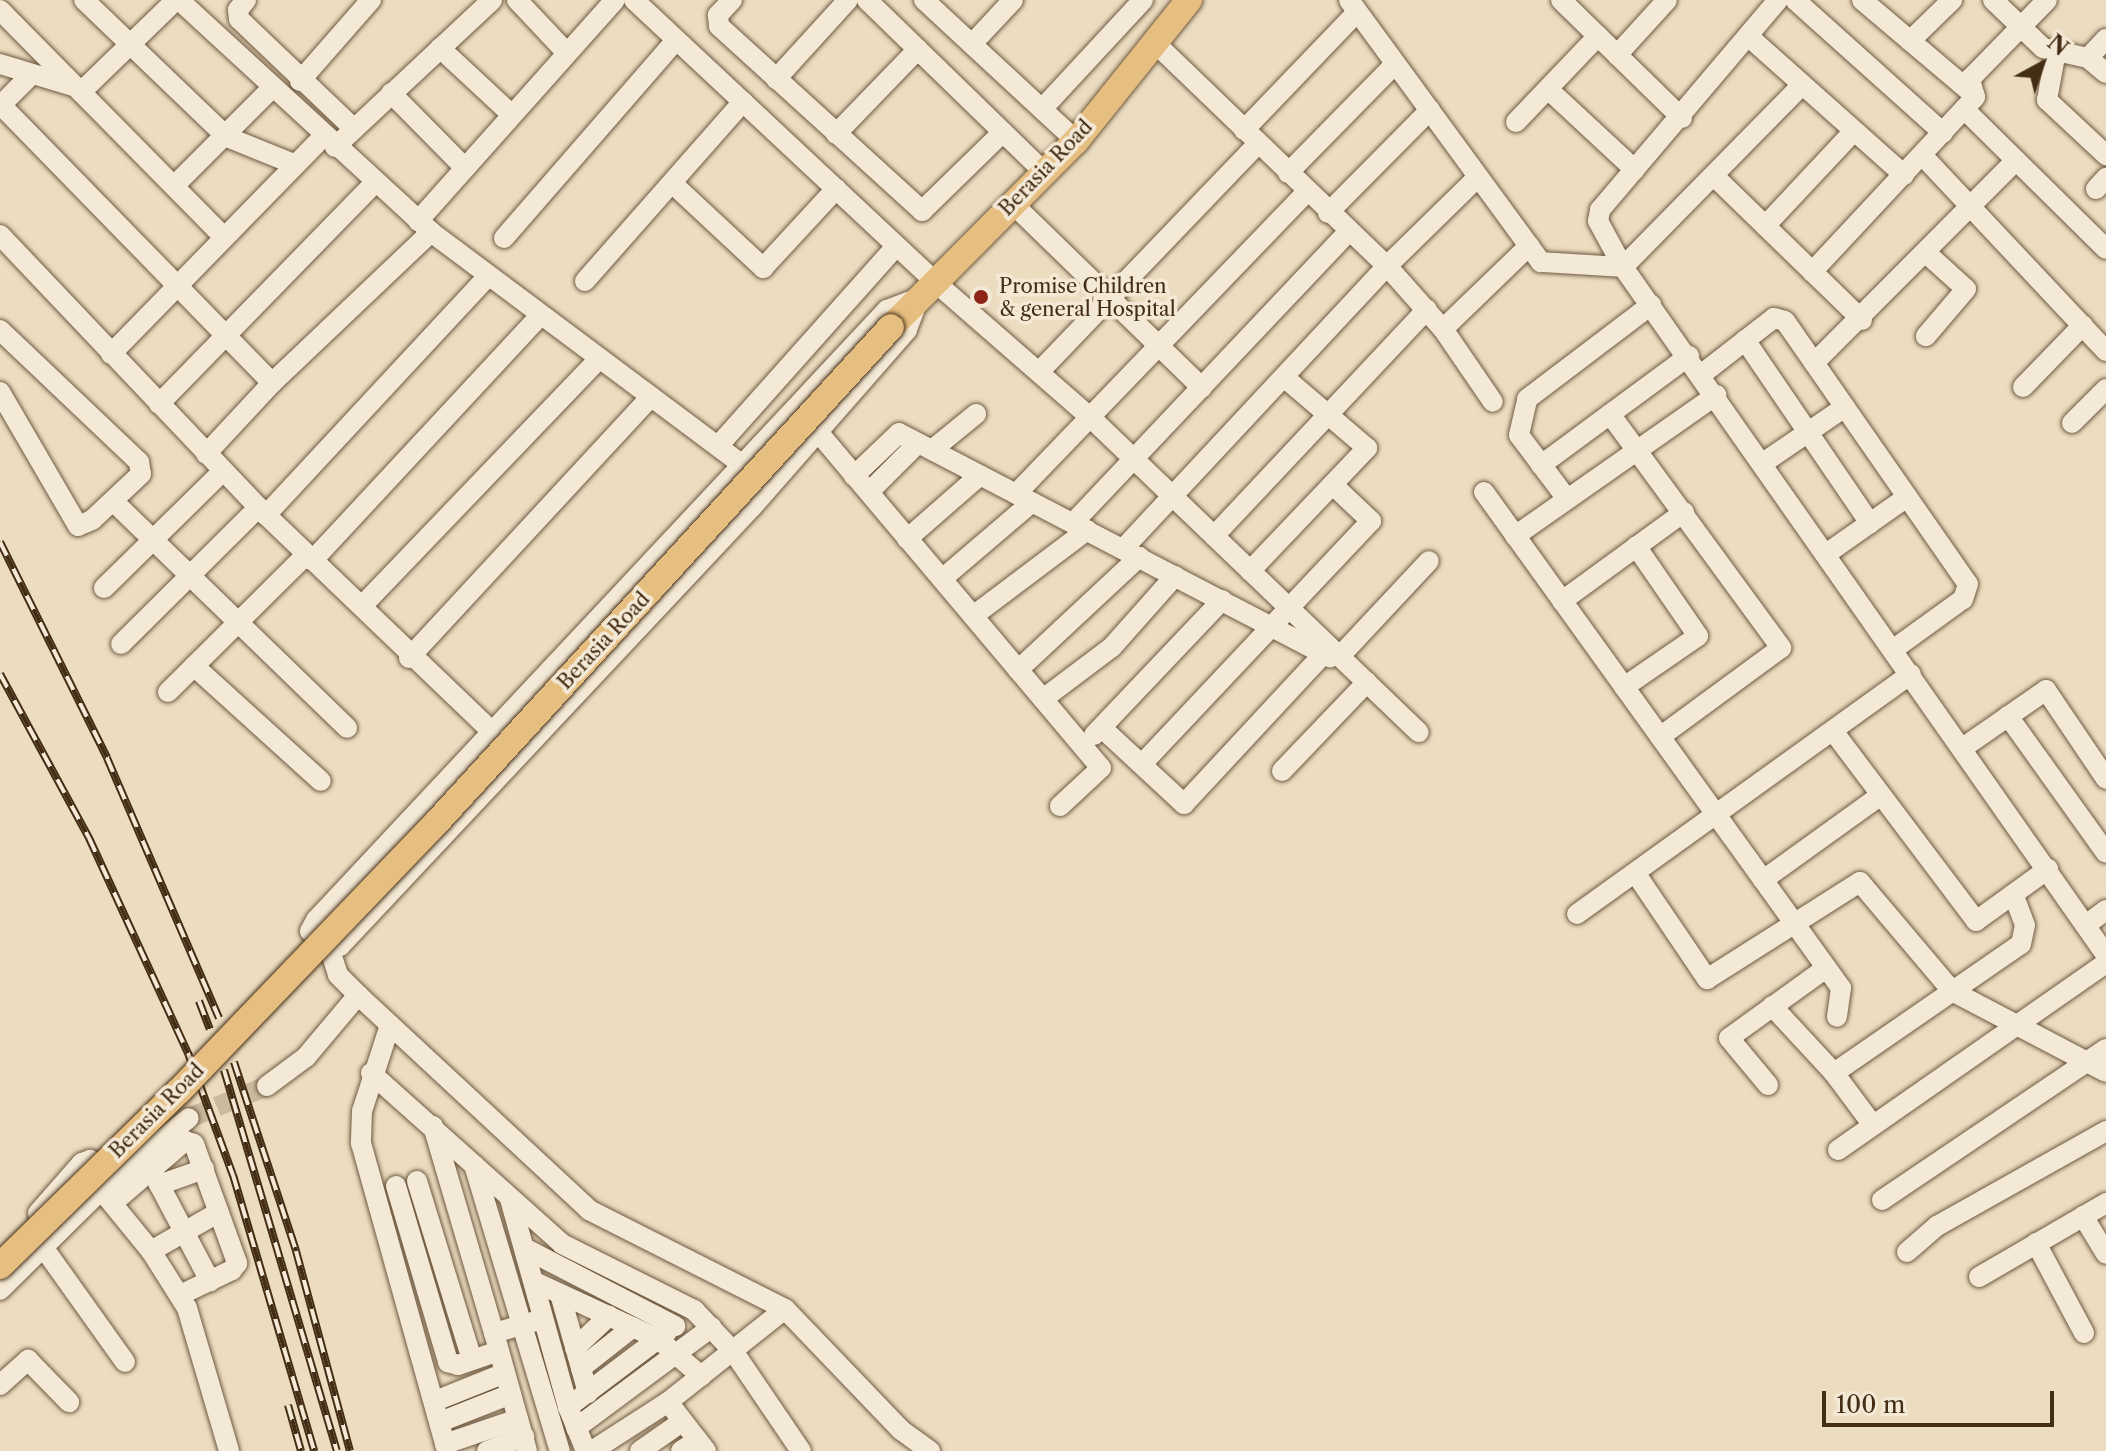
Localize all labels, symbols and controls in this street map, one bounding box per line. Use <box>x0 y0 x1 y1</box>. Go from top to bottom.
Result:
north arrow <box>2002 24 2082 104</box>
text: N <box>2042 29 2074 62</box>
street label: Berasia Road <box>994 115 1098 221</box>
place label: Promise Children & general Hospital <box>999 274 1176 321</box>
marker: Promise Children & general Hospital <box>970 286 992 308</box>
street label: Berasia Road <box>553 587 655 695</box>
street label: Berasia Road <box>105 1059 209 1163</box>
scale bar <box>1826 1375 2058 1425</box>
text: 100 m <box>1836 1390 1905 1419</box>

